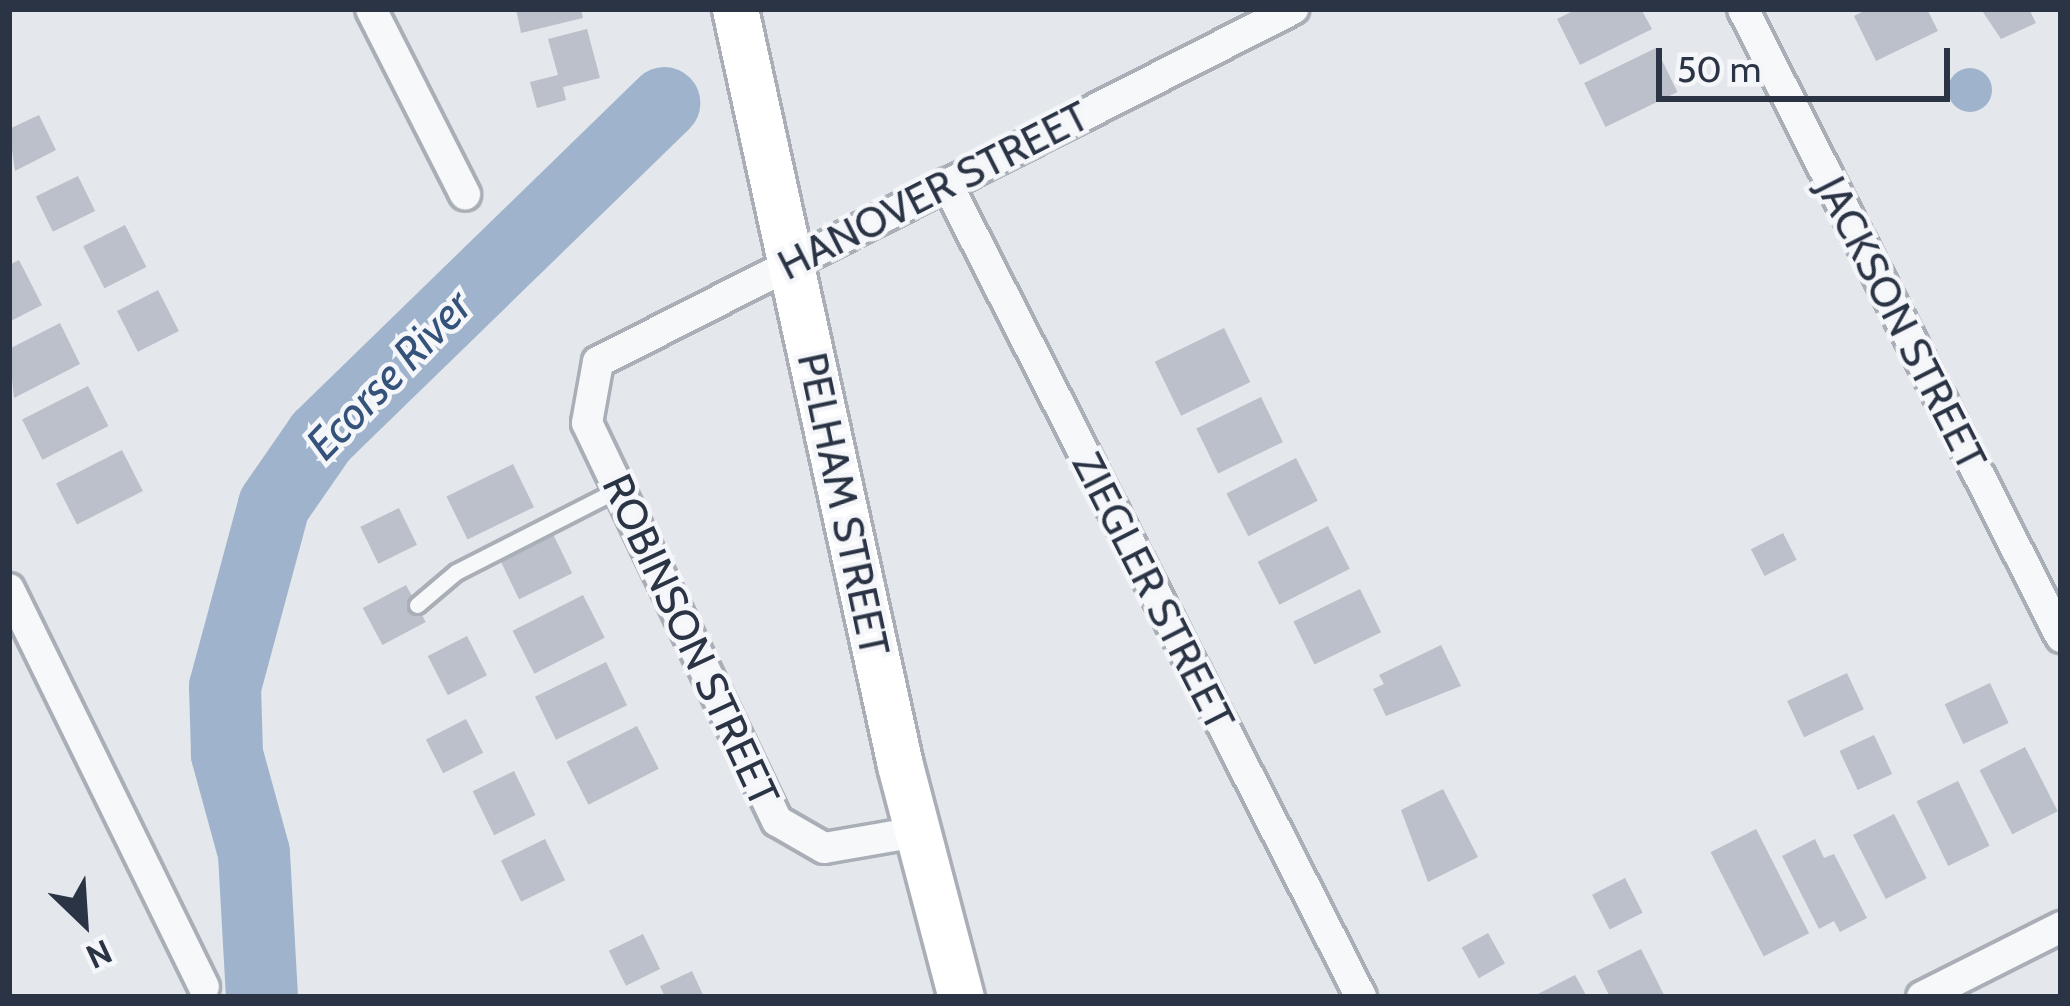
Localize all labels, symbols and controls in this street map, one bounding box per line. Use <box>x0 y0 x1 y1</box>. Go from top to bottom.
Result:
scale bar <box>1662 24 1956 98</box>
text: 50 m <box>1677 47 1761 91</box>
street label: HANOVER STREET <box>769 90 1097 290</box>
street label: JACKSON STREET <box>1806 168 1998 478</box>
water label: Ecorse River <box>295 279 483 471</box>
street label: PELHAM STREET <box>787 348 901 660</box>
street label: ZIEGLER STREET <box>1062 444 1246 738</box>
street label: ROBINSON STREET <box>592 466 790 814</box>
north arrow <box>24 862 144 982</box>
text: N <box>80 932 118 978</box>

